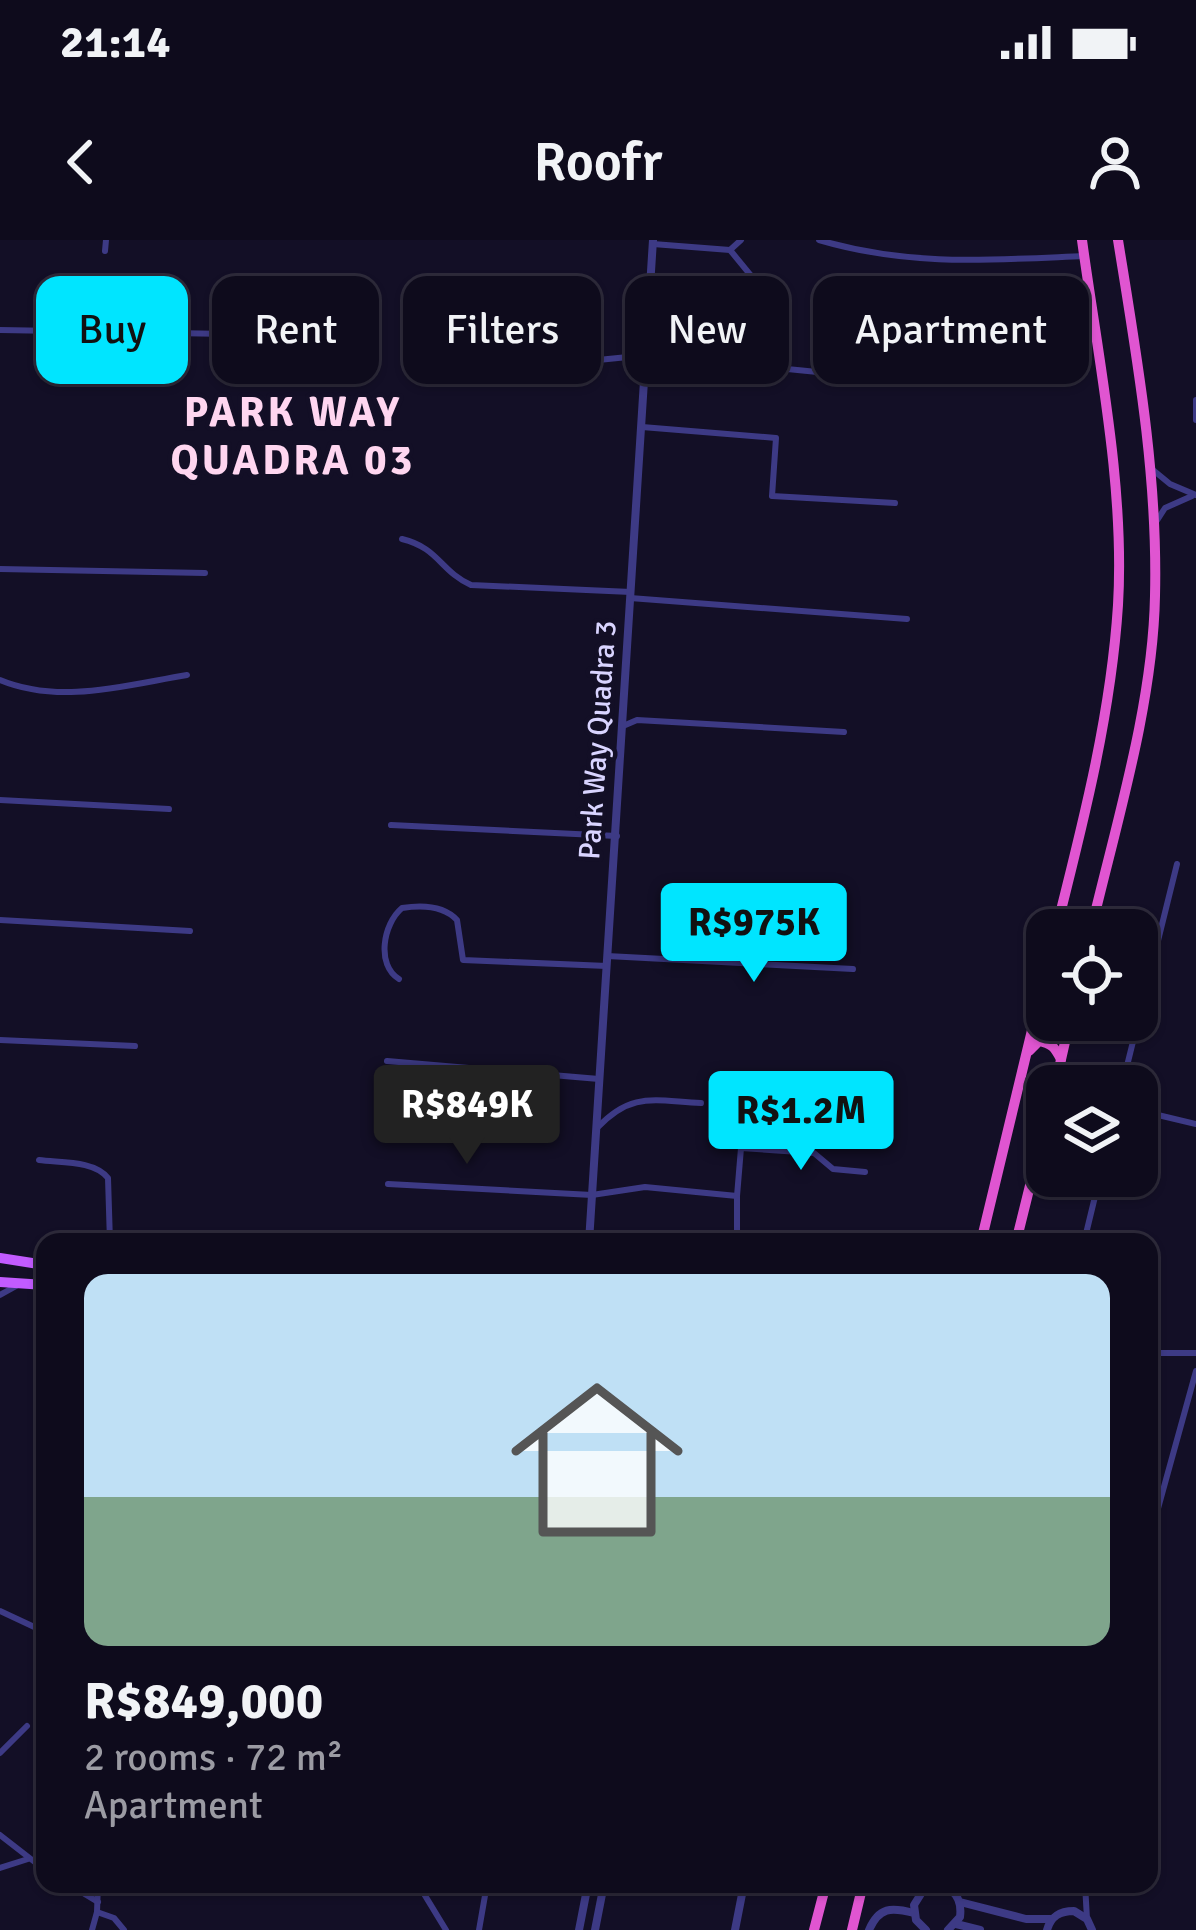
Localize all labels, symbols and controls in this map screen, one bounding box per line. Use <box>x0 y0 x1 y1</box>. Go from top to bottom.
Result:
text: 21:14 <box>60 15 170 70</box>
icon: back <box>48 129 114 195</box>
text: Roofr <box>534 129 662 196</box>
icon: person <box>1082 129 1148 195</box>
chip: Buy <box>36 276 188 384</box>
chip: Rent <box>212 276 379 384</box>
chip: Filters <box>403 276 601 384</box>
chip: New <box>625 276 789 384</box>
chip: Apartment <box>813 276 1089 384</box>
district label: PARK WAY QUADRA 03 <box>171 387 415 486</box>
street label: Park Way Quadra 3 <box>571 619 625 861</box>
pin: R$975K <box>656 883 852 985</box>
text: R$975K <box>688 898 820 946</box>
map controls <box>1026 909 1158 1197</box>
button: locate <box>1026 909 1158 1041</box>
pin: R$849K <box>369 1065 565 1167</box>
button: layers <box>1026 1065 1158 1197</box>
pin: R$1.2M <box>703 1071 899 1173</box>
text: R$849K <box>401 1080 533 1128</box>
text: R$1.2M <box>736 1086 866 1134</box>
icon: home <box>489 1352 705 1568</box>
text: R$849,000 <box>84 1670 323 1733</box>
text: 2 rooms · 72 m² <box>84 1733 343 1781</box>
text: Apartment <box>84 1781 263 1829</box>

